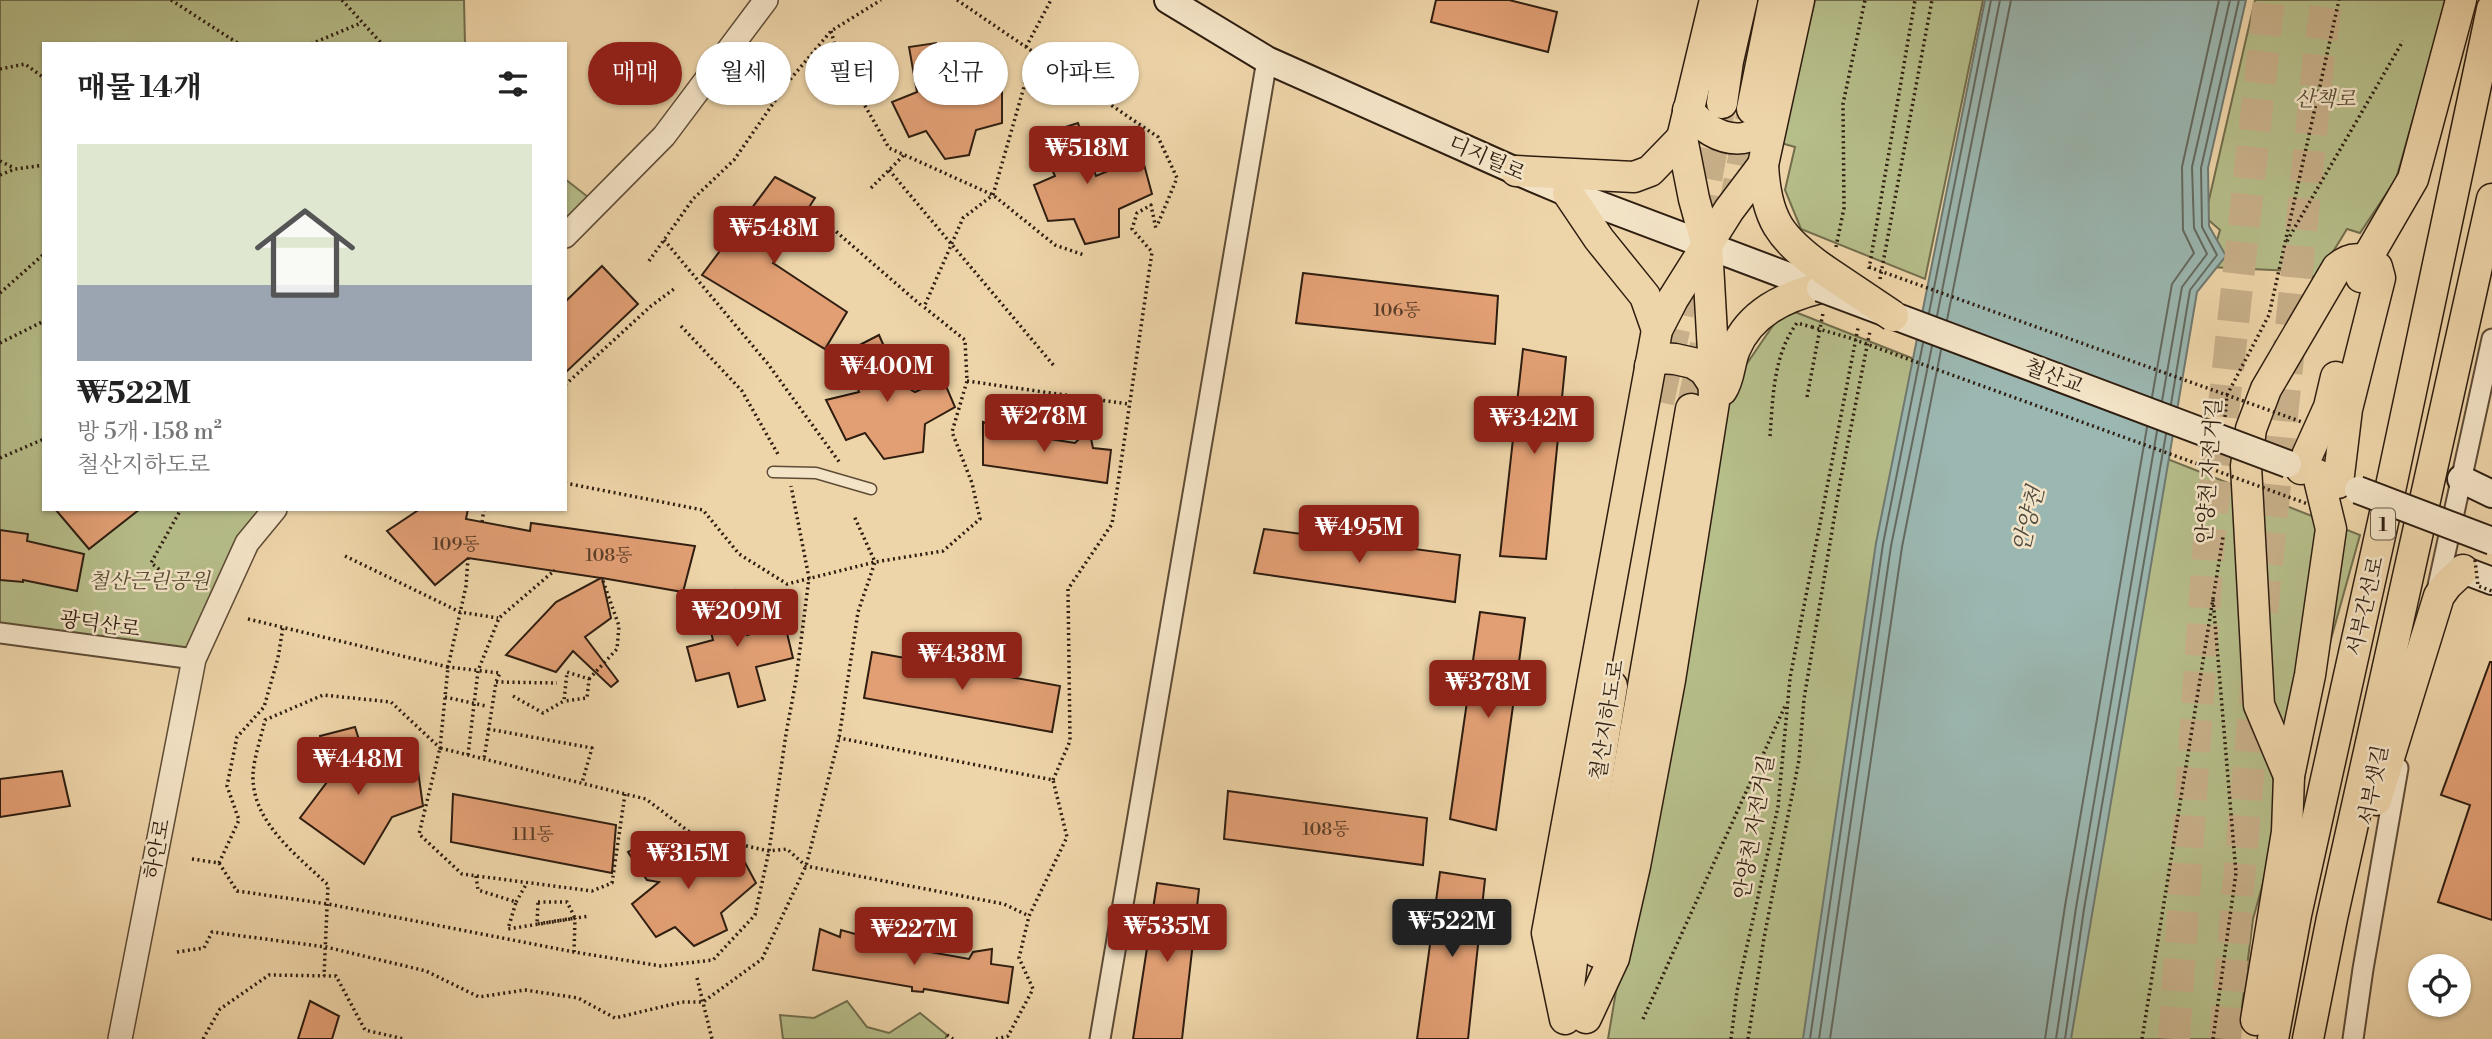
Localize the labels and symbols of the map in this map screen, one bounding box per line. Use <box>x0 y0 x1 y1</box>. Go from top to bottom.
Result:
park label: 산책로 <box>2295 87 2356 113</box>
pin: ₩518M <box>1038 127 1136 186</box>
street label: 디지털로 <box>1444 131 1529 187</box>
pin: ₩548M <box>725 206 823 266</box>
house number: 106동 <box>1373 299 1421 322</box>
pin: ₩400M <box>838 344 936 404</box>
street label: 철산교 <box>2021 354 2087 400</box>
pin: ₩278M <box>995 394 1093 454</box>
pin: ₩342M <box>1485 396 1583 456</box>
street label: 안양천 자전거길 <box>2192 397 2228 545</box>
water label: 안양천 <box>2007 482 2051 555</box>
pin: ₩495M <box>1310 505 1408 565</box>
road number: 1 <box>2371 509 2395 540</box>
house number: 109동 <box>432 533 480 556</box>
house number: 108동 <box>585 544 633 567</box>
street label: 서부간선로 <box>2342 554 2390 659</box>
park label: 철산근린공원 <box>88 569 212 595</box>
pin: ₩209M <box>688 590 786 649</box>
street label: 광덕산로 <box>58 606 142 644</box>
pin: ₩438M <box>913 632 1011 692</box>
street label: 철산지하도로 <box>1586 658 1630 782</box>
pin: ₩378M <box>1439 660 1537 720</box>
pin: ₩448M <box>309 738 407 797</box>
street label: 서부샛길 <box>2353 743 2394 828</box>
street label: 안양천 자전거길 <box>1729 753 1780 901</box>
street label: 하안로 <box>139 817 177 882</box>
house number: 108동 <box>1302 818 1350 841</box>
house number: 111동 <box>512 823 554 846</box>
pin: ₩315M <box>639 832 737 891</box>
pin: ₩522M <box>1403 900 1501 959</box>
pin: ₩535M <box>1118 904 1216 964</box>
pin: ₩227M <box>865 908 963 967</box>

